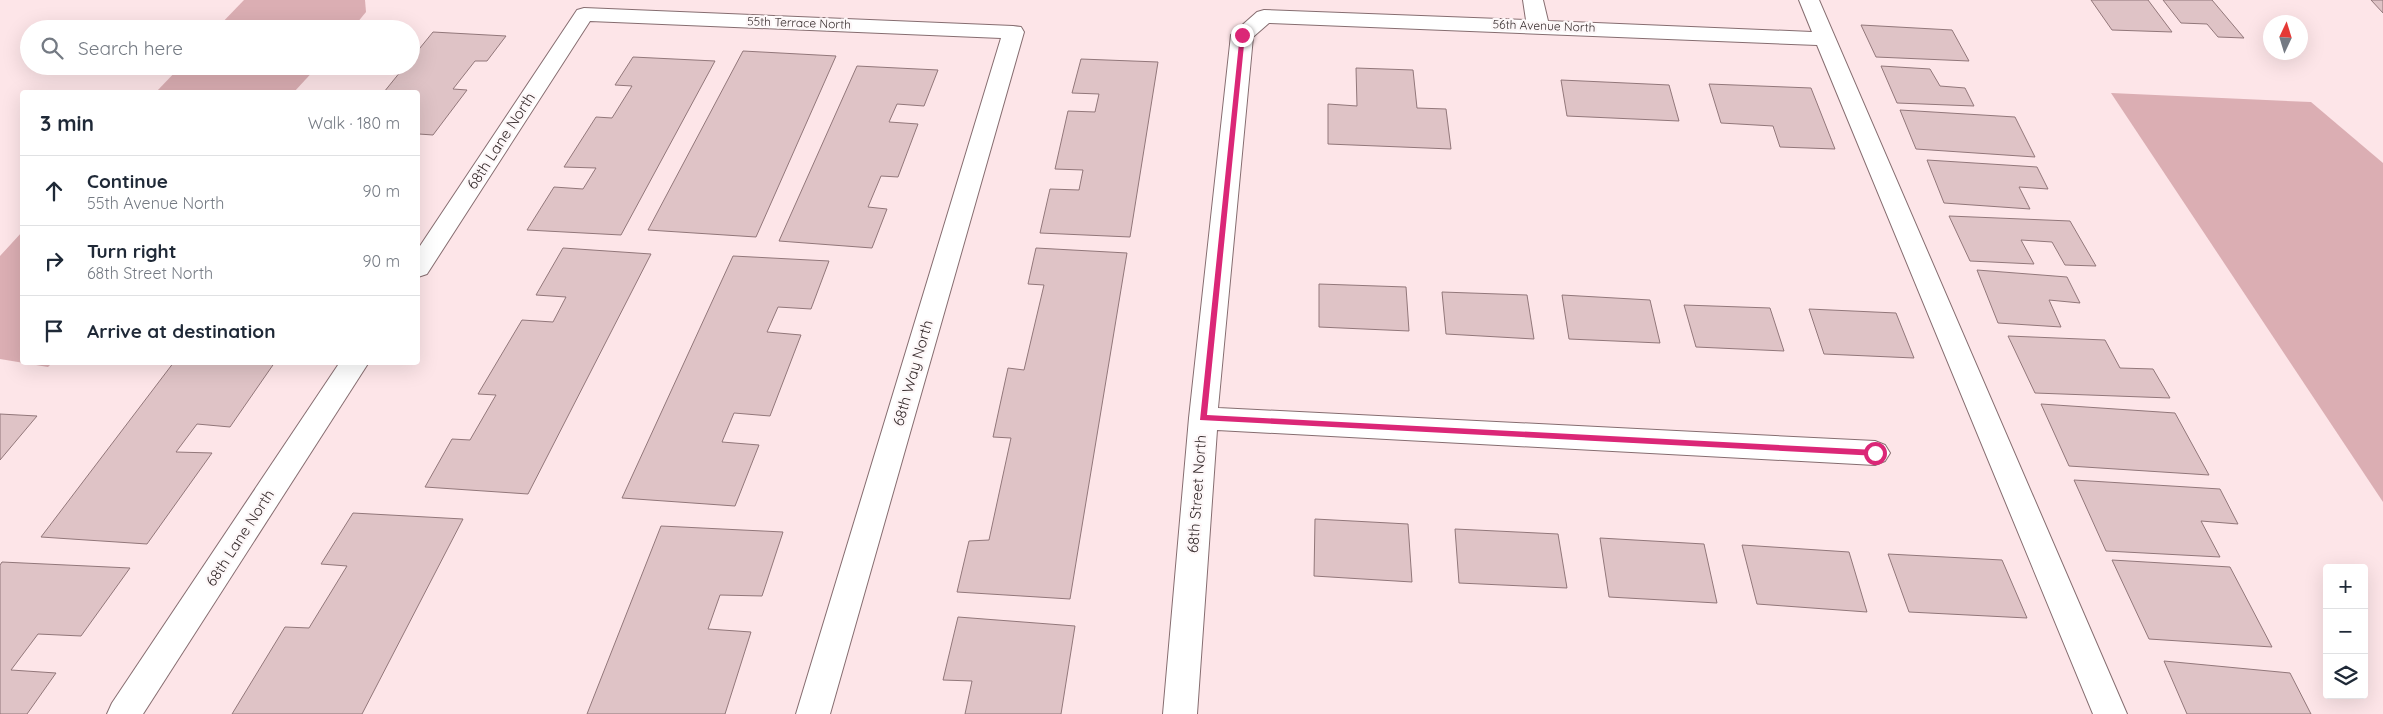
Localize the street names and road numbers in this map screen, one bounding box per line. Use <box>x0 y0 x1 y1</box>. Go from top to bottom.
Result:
street label: 55th Terrace North <box>747 13 851 32</box>
street label: 56th Avenue North <box>1492 16 1596 35</box>
street label: 68th Lane North <box>462 89 539 193</box>
street label: 68th Way North <box>888 318 937 428</box>
street label: 68th Street North <box>1183 434 1210 554</box>
street label: 68th Lane North <box>201 486 278 590</box>

